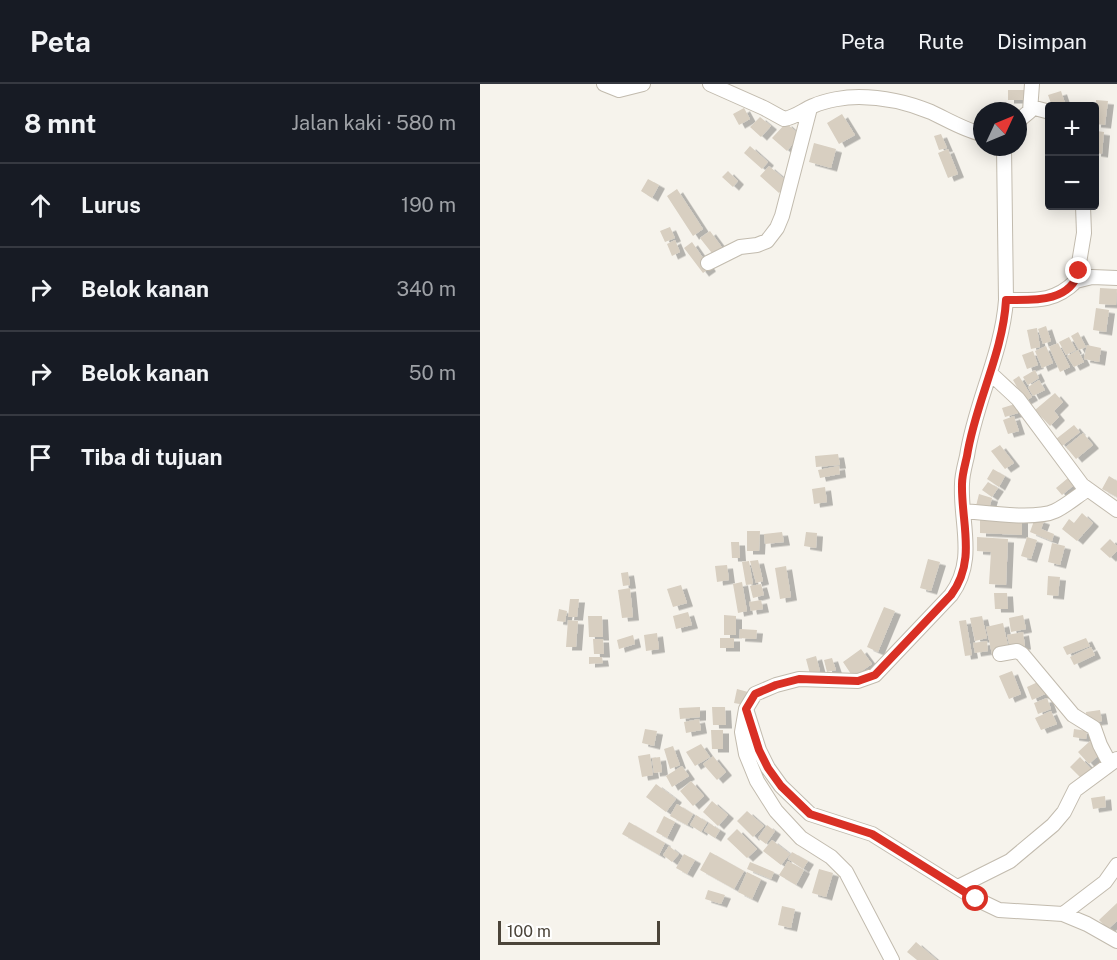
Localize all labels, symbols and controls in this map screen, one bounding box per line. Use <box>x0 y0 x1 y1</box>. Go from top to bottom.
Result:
text: Peta <box>30 25 91 58</box>
text: Peta <box>841 29 885 54</box>
text: Rute <box>918 29 964 54</box>
text: Disimpan <box>997 29 1087 54</box>
north arrow <box>973 102 1027 156</box>
map controls <box>1045 102 1099 210</box>
button: + <box>1045 102 1099 156</box>
text: 8 mnt <box>24 108 96 139</box>
text: Jalan kaki · 580 m <box>291 111 456 135</box>
button: − <box>1045 156 1099 210</box>
icon: ahead <box>24 189 57 222</box>
text: Lurus <box>81 192 141 218</box>
text: 190 m <box>401 193 456 217</box>
route end <box>1065 257 1091 283</box>
icon: right <box>24 273 57 306</box>
text: Belok kanan <box>81 276 209 302</box>
text: 340 m <box>396 277 456 301</box>
icon: right <box>24 357 57 390</box>
text: Belok kanan <box>81 360 209 386</box>
text: 50 m <box>409 361 456 385</box>
icon: arrive <box>24 441 57 474</box>
text: Tiba di tujuan <box>81 444 222 470</box>
route start <box>962 885 988 911</box>
scale bar <box>498 918 660 946</box>
text: 100 m <box>507 922 551 941</box>

